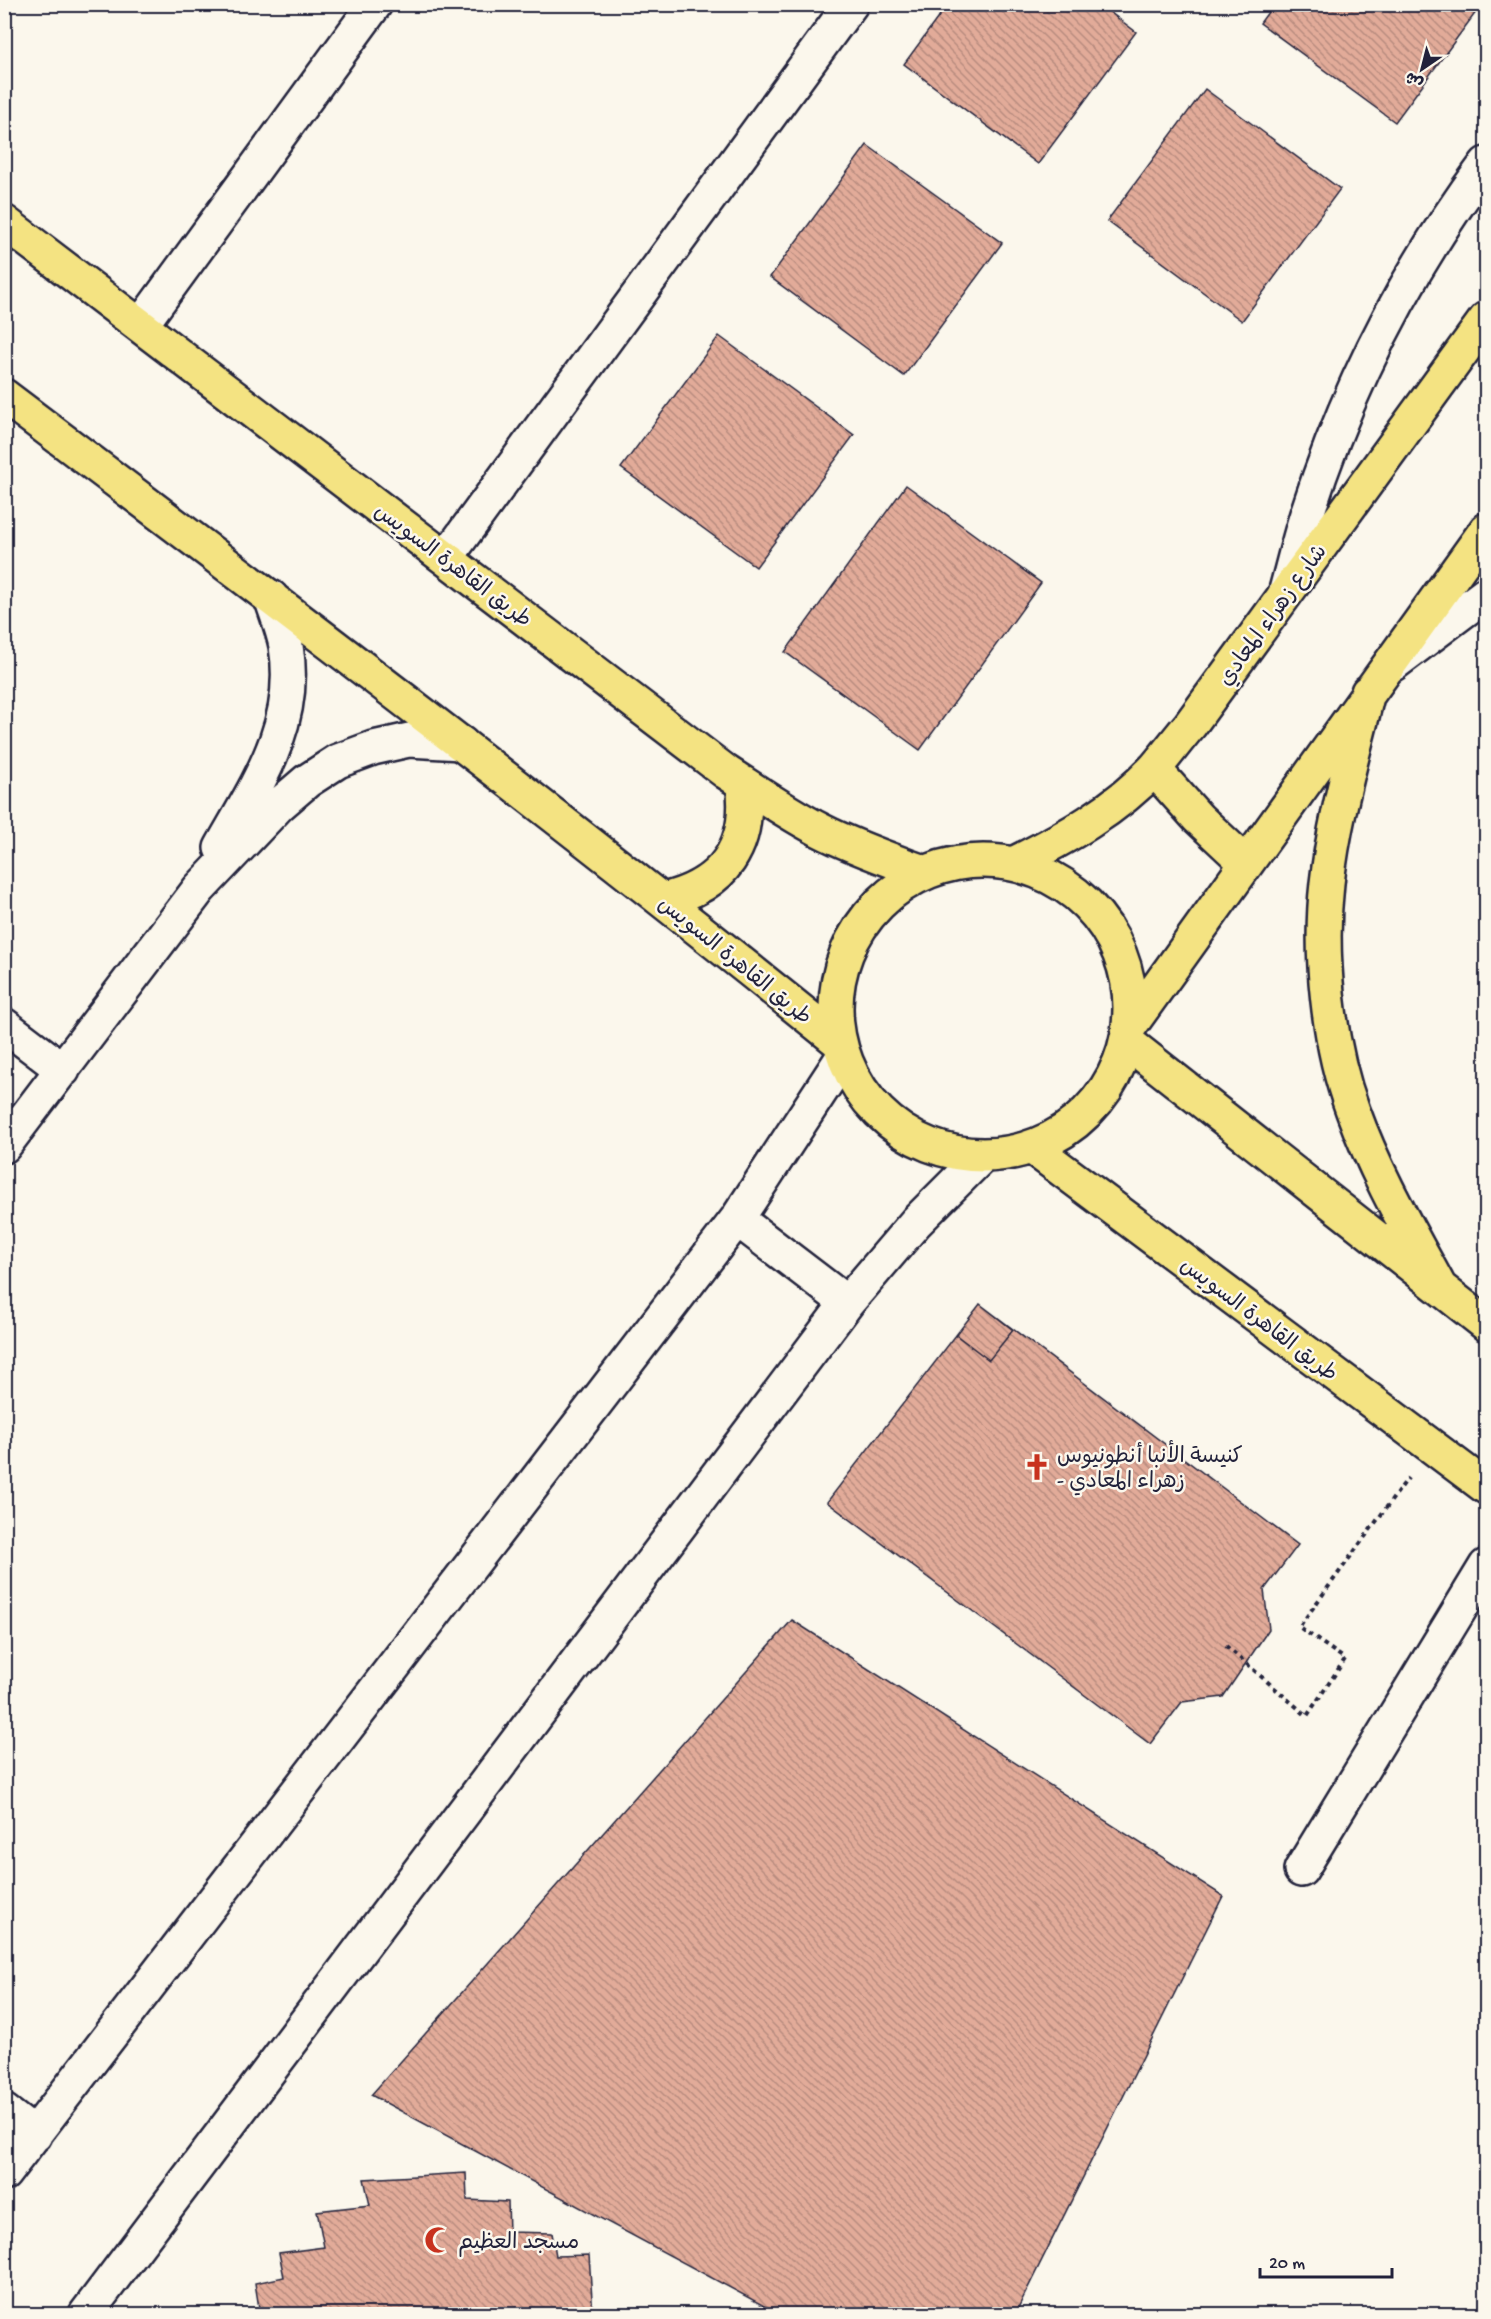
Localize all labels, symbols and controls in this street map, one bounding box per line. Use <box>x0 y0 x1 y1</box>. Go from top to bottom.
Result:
north arrow <box>1392 39 1452 99</box>
text: ش <box>1403 66 1428 91</box>
street label: طريق القاهرة السويس <box>368 500 535 635</box>
street label: شارع زهراء المعادي <box>1214 540 1334 692</box>
street label: طريق القاهرة السويس <box>651 892 816 1032</box>
street label: طريق القاهرة السويس <box>1174 1254 1341 1389</box>
place label: كنيسة الأنبا أنطونيوس - زهراء المعادي <box>1057 1439 1243 1496</box>
church icon: كنيسة الأنبا أنطونيوس - زهراء المعادي <box>1022 1452 1052 1482</box>
mosque icon: مسجد العظيم <box>423 2225 453 2255</box>
place label: مسجد العظيم <box>458 2231 579 2257</box>
scale bar <box>1260 2241 1392 2279</box>
text: 20 m <box>1269 2254 1305 2275</box>

